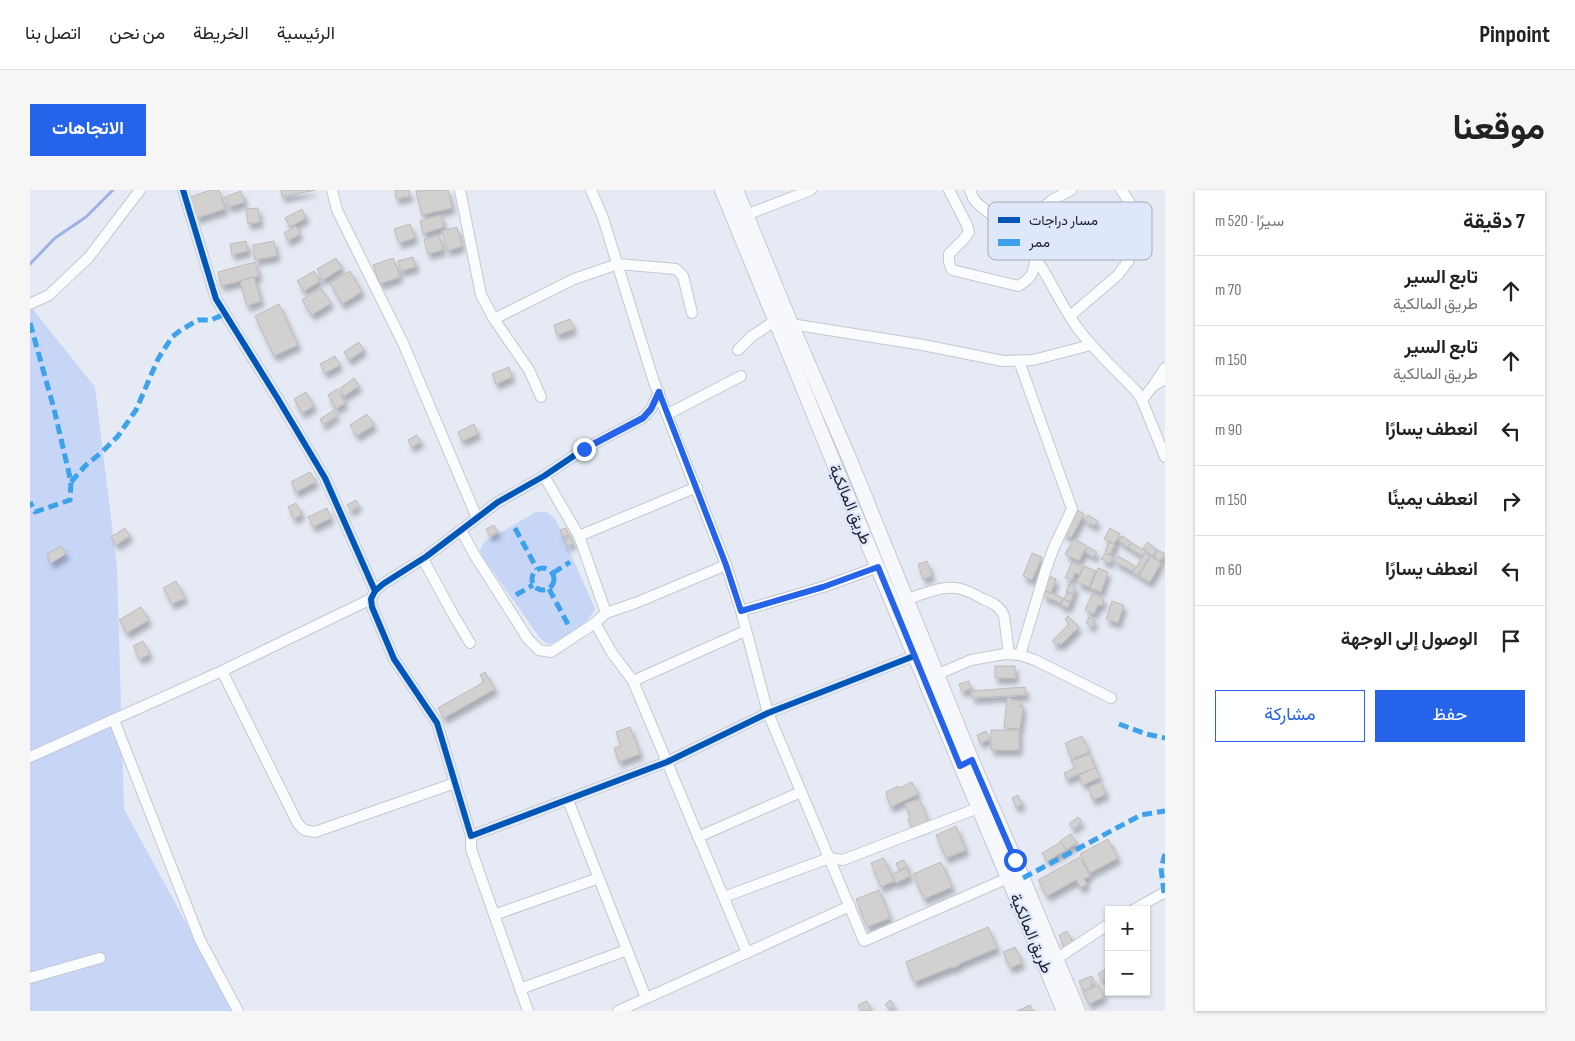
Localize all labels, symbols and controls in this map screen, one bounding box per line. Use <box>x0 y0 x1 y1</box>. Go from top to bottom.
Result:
text: Pinpoint <box>1479 20 1550 49</box>
text: اتصل بنا <box>25 23 81 44</box>
text: من نحن <box>109 23 165 44</box>
text: الخريطة <box>193 23 249 44</box>
text: الرئيسية <box>277 23 335 44</box>
button: الاتجاهات <box>30 104 146 156</box>
text: موقعنا <box>1452 107 1545 150</box>
legend <box>988 202 1152 260</box>
text: 7 دقيقة <box>1463 209 1525 234</box>
text: مسار دراجات <box>1029 212 1098 229</box>
text: سيرًا · 520 m <box>1215 212 1284 231</box>
text: ممر <box>1028 234 1050 251</box>
text: تابع السير <box>1404 266 1478 289</box>
icon: ahead <box>1497 277 1525 305</box>
text: 70 m <box>1215 281 1241 300</box>
text: طريق المالكية <box>1393 295 1478 314</box>
text: تابع السير <box>1404 336 1478 359</box>
icon: ahead <box>1497 347 1525 375</box>
text: 150 m <box>1215 351 1247 370</box>
text: طريق المالكية <box>1393 365 1478 384</box>
icon: left <box>1497 417 1525 445</box>
text: انعطف يسارًا <box>1385 418 1478 441</box>
text: 90 m <box>1215 421 1242 440</box>
route end <box>573 438 596 461</box>
street label: طريق المالكية <box>824 462 875 547</box>
icon: right <box>1497 487 1525 515</box>
text: انعطف يمينًا <box>1387 488 1478 511</box>
text: 150 m <box>1215 491 1247 510</box>
icon: left <box>1497 557 1525 585</box>
text: انعطف يسارًا <box>1385 558 1478 581</box>
text: 60 m <box>1215 561 1242 580</box>
icon: arrive <box>1497 627 1525 655</box>
text: الوصول إلى الوجهة <box>1341 628 1478 651</box>
button: مشاركة <box>1215 690 1365 742</box>
button: حفظ <box>1375 690 1525 742</box>
route start <box>1004 849 1027 872</box>
street label: طريق المالكية <box>1005 891 1056 976</box>
map controls <box>1105 906 1150 996</box>
button: + <box>1105 906 1150 951</box>
button: − <box>1105 951 1150 996</box>

